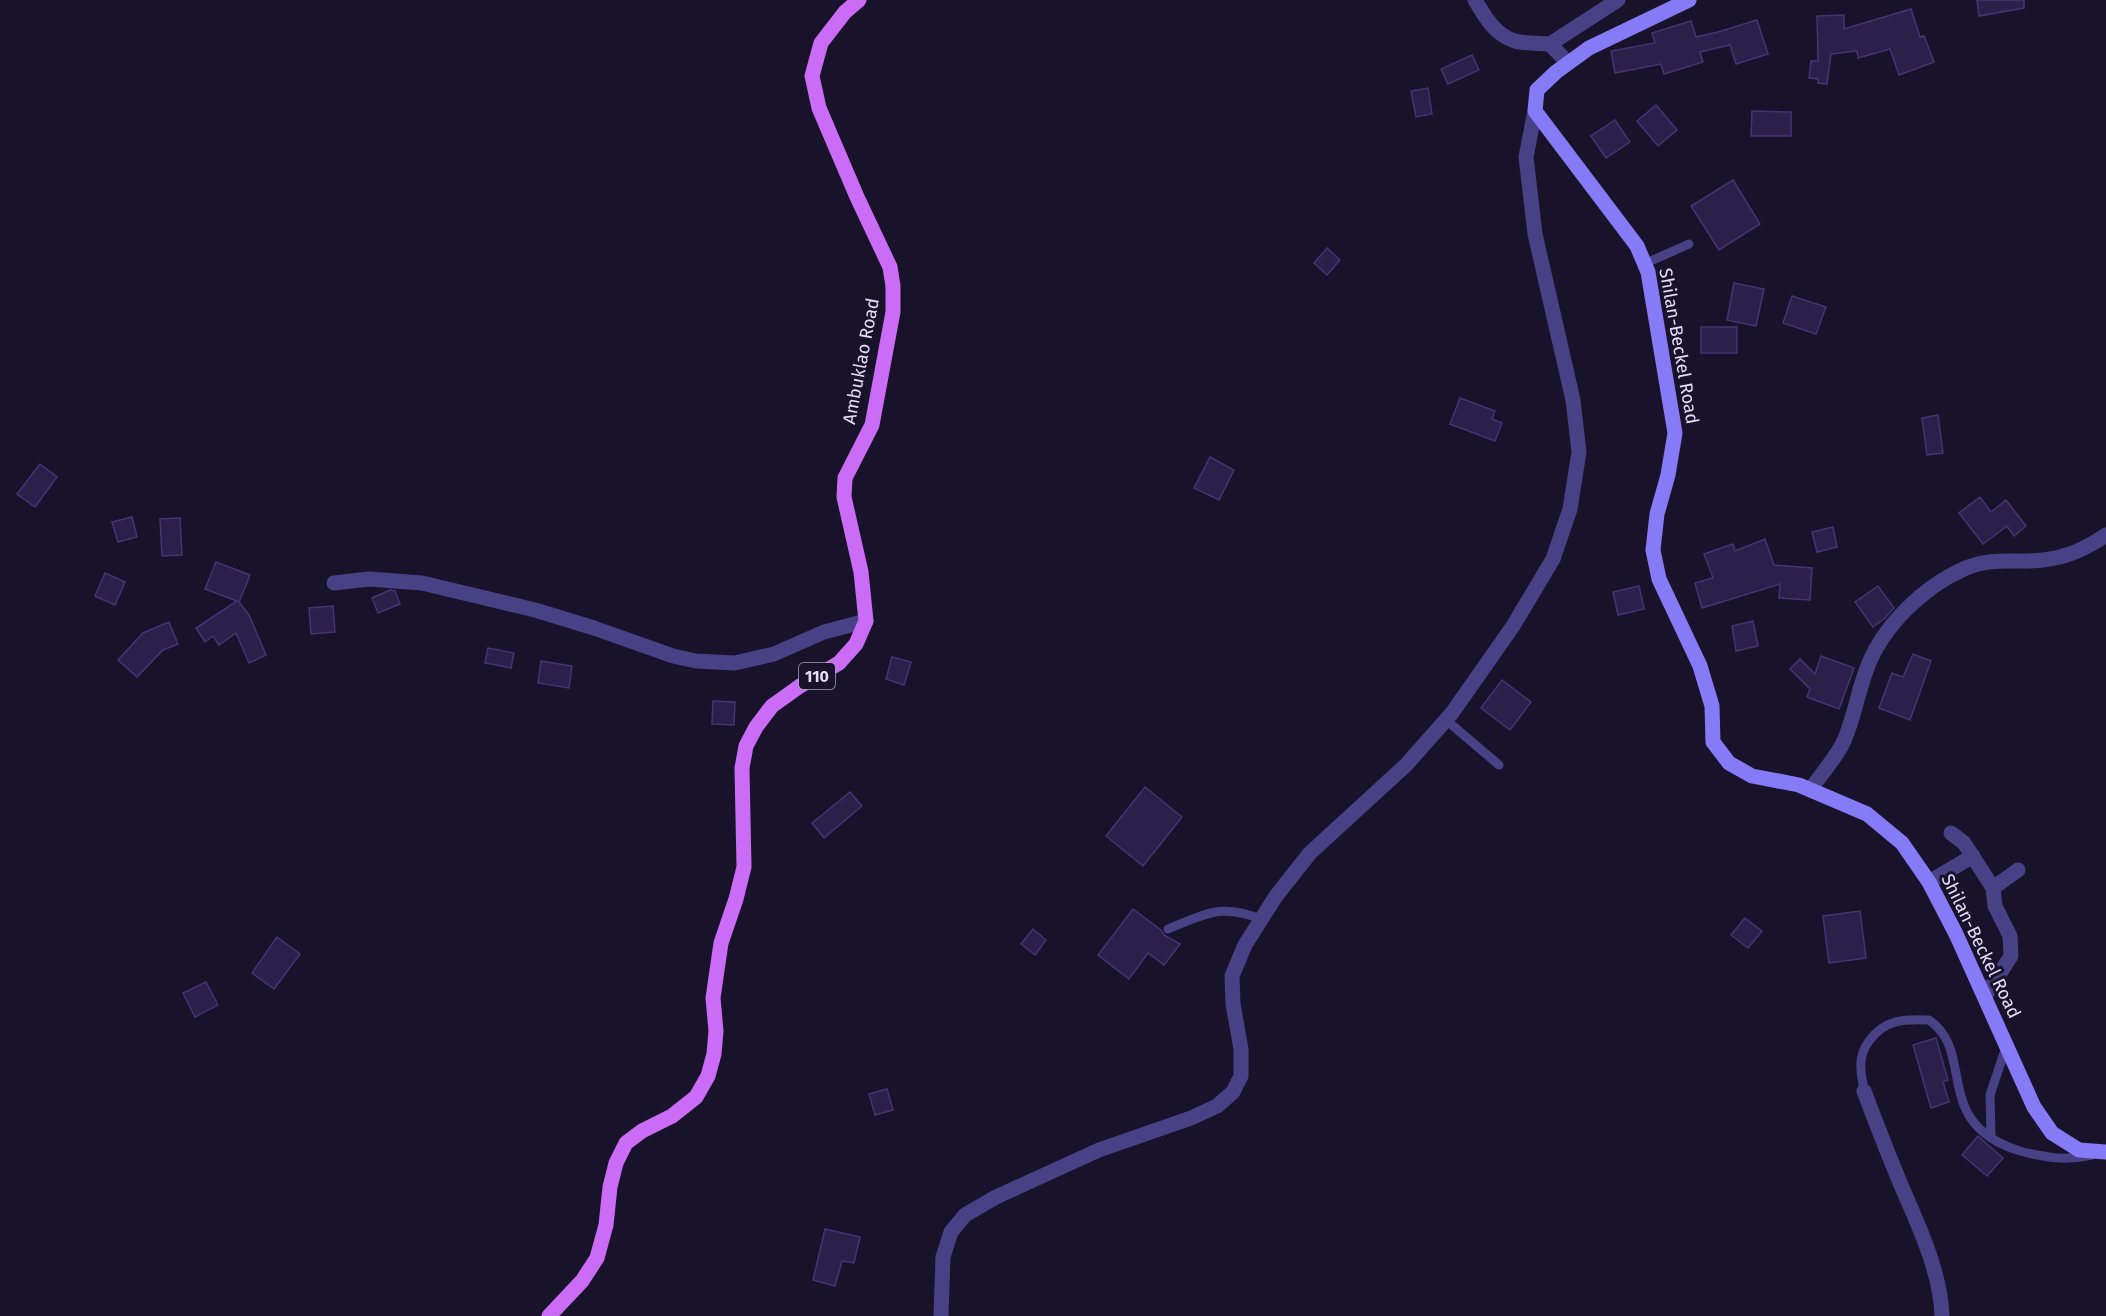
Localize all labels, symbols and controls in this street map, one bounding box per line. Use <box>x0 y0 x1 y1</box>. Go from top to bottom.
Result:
street label: Shilan-Beckel Road <box>1654 266 1704 426</box>
street label: Ambuklao Road <box>838 296 884 426</box>
road number: 110 <box>799 663 835 689</box>
street label: Shilan-Beckel Road <box>1936 870 2026 1022</box>

